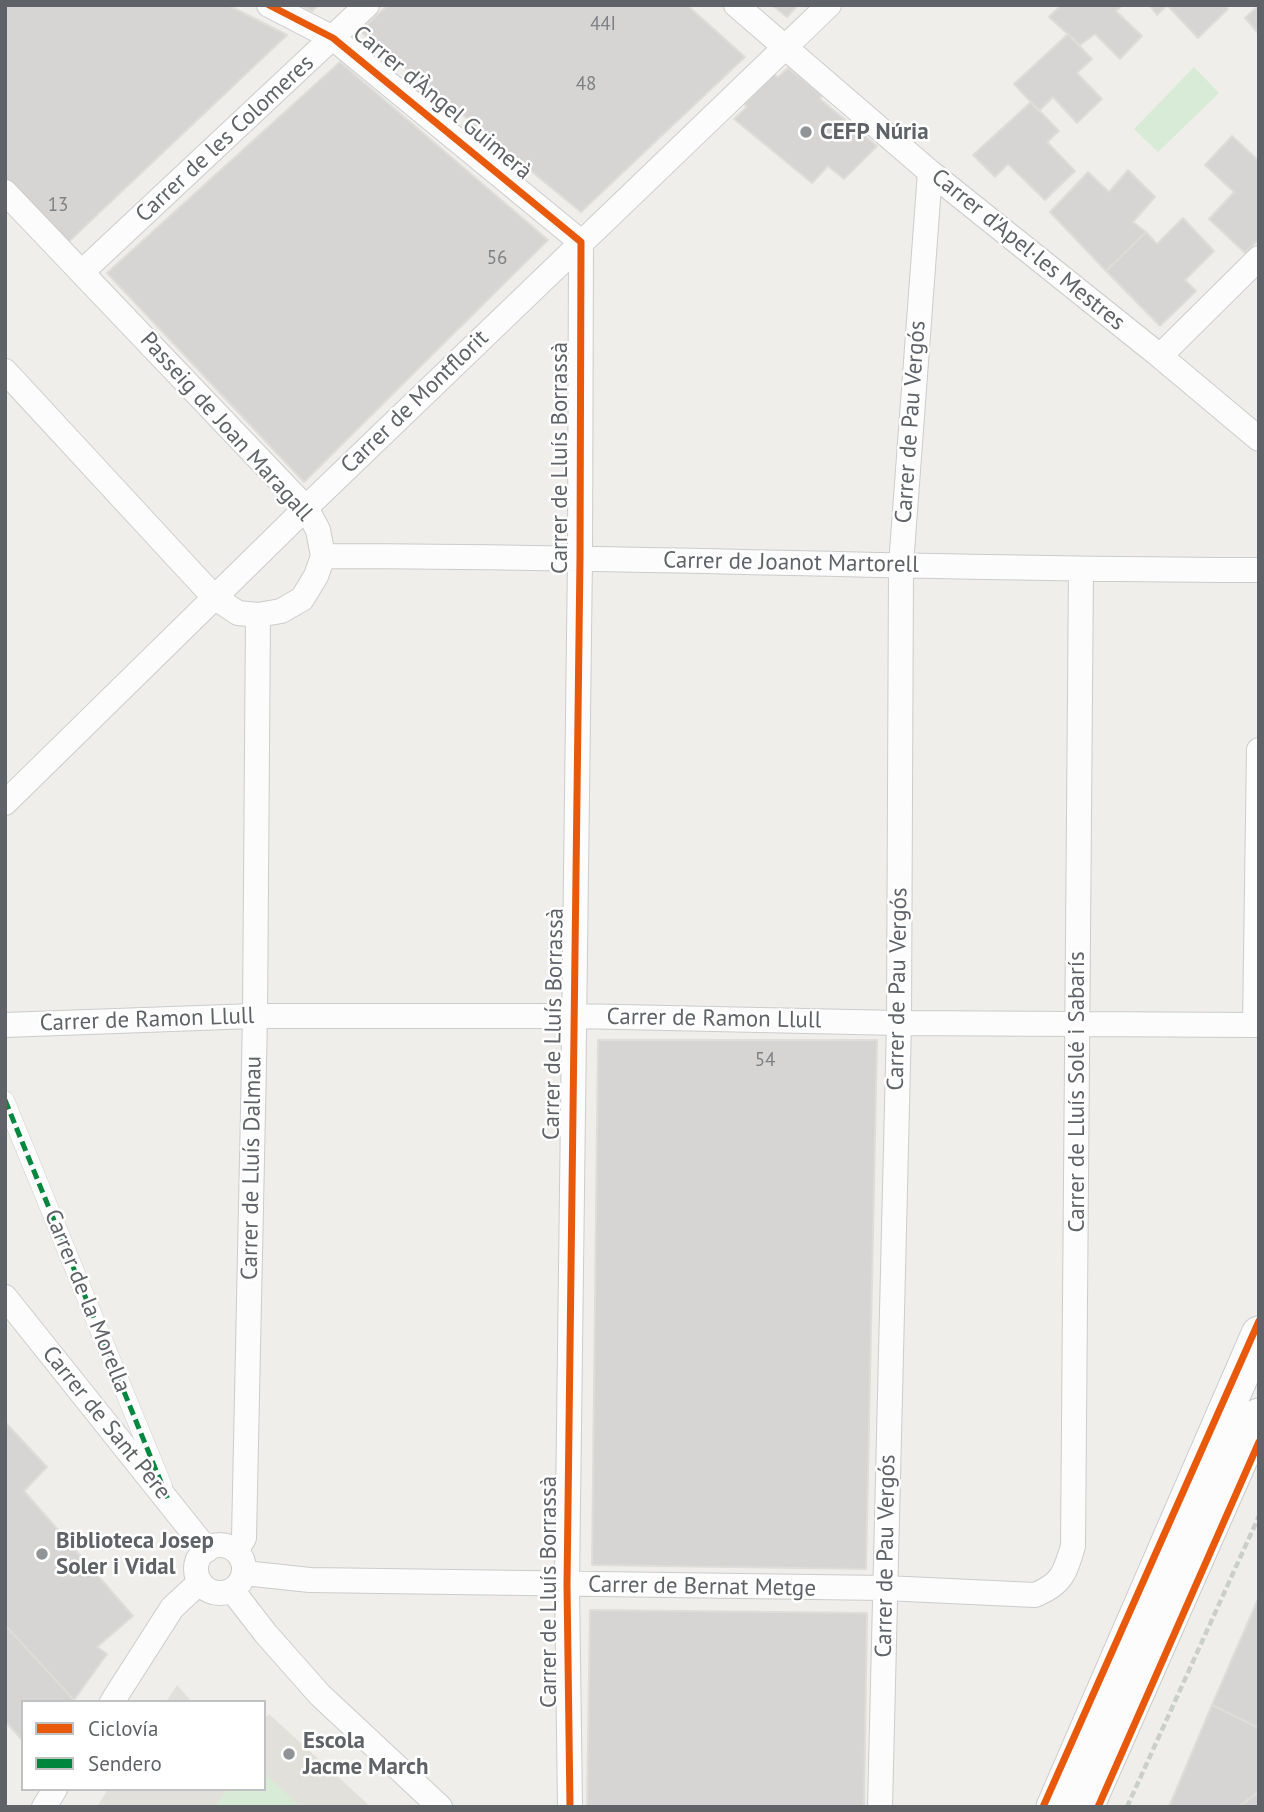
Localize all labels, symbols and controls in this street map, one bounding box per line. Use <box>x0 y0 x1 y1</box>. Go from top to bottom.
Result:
house number: 44I <box>590 14 616 36</box>
street label: Carrer d'Àngel Guimerà <box>347 20 537 186</box>
street label: Carrer de les Colomeres <box>130 49 320 229</box>
house number: 48 <box>576 74 596 96</box>
place label: CEFP Núria <box>820 118 929 146</box>
marker: CEFP Núria <box>798 124 814 140</box>
street label: Carrer d'Apel·les Mestres <box>926 163 1130 337</box>
house number: 13 <box>48 195 68 217</box>
house number: 56 <box>487 248 507 270</box>
street label: Carrer de Pau Vergós <box>890 320 932 524</box>
street label: Carrer de Montflorit <box>336 325 494 479</box>
street label: Passeig de Joan Maragall <box>134 327 318 527</box>
street label: Carrer de Lluís Borrassà <box>546 342 574 574</box>
street label: Carrer de Joanot Martorell <box>663 547 919 579</box>
street label: Carrer de Pau Vergós <box>882 887 914 1091</box>
street label: Carrer de Lluís Borrassà <box>538 908 570 1140</box>
street label: Carrer de Lluís Solé i Sabarís <box>1063 951 1091 1233</box>
street label: Carrer de Ramon Llull <box>39 1002 255 1038</box>
street label: Carrer de Ramon Llull <box>606 1003 822 1035</box>
house number: 54 <box>755 1050 775 1072</box>
street label: Carrer de Lluís Dalmau <box>236 1056 268 1280</box>
street label: Carrer de la Morella <box>38 1206 136 1396</box>
street label: Carrer de Sant Pere <box>36 1341 176 1505</box>
street label: Carrer de Pau Vergós <box>870 1454 902 1658</box>
street label: Carrer de Lluís Borrassà <box>535 1476 563 1708</box>
place label: Biblioteca Josep Soler i Vidal <box>56 1527 214 1581</box>
marker: Biblioteca Josep Soler i Vidal <box>34 1546 50 1562</box>
street label: Carrer de Bernat Metge <box>588 1571 816 1603</box>
legend <box>21 1700 266 1791</box>
text: Ciclovía <box>88 1715 158 1742</box>
place label: Escola Jacme March <box>303 1727 428 1781</box>
marker: Escola Jacme March <box>281 1746 297 1762</box>
text: Sendero <box>88 1750 162 1777</box>

